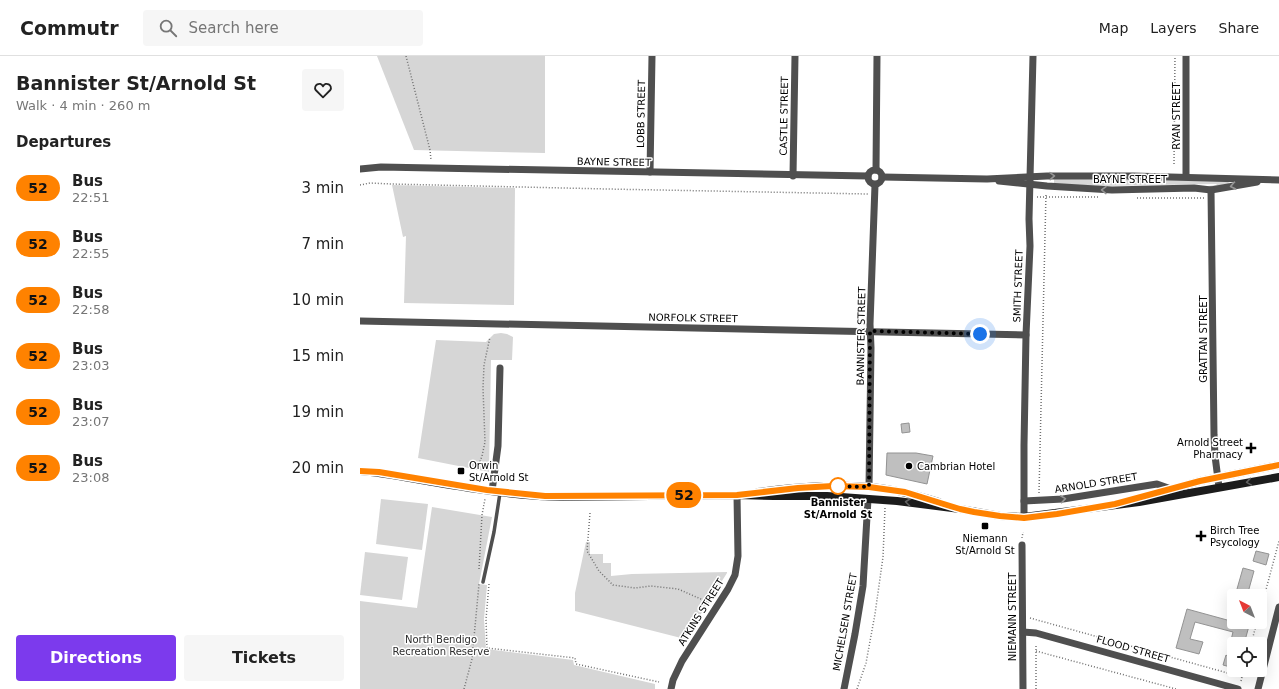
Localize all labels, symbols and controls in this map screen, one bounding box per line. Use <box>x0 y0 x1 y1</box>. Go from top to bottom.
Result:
search box <box>143 10 423 46</box>
text: Commutr <box>20 17 119 39</box>
icon: search <box>157 17 179 39</box>
text: Search here <box>189 19 279 37</box>
text: Map <box>1099 20 1128 36</box>
text: Layers <box>1150 20 1197 36</box>
text: Share <box>1219 20 1259 36</box>
button: heart <box>302 69 344 111</box>
text: Bannister St/Arnold St <box>16 72 256 94</box>
street label: CASTLE STREET <box>778 75 790 156</box>
street label: LOBB STREET <box>635 79 647 148</box>
street label: RYAN STREET <box>1171 81 1182 150</box>
text: Walk · 4 min · 260 m <box>16 98 150 113</box>
text: Departures <box>16 133 111 151</box>
street label: BAYNE STREET <box>577 156 652 168</box>
text: Bus <box>72 172 103 190</box>
one-way arrow <box>1049 172 1055 180</box>
street label: BAYNE STREET <box>1093 174 1168 185</box>
text: 3 min <box>301 179 344 197</box>
text: 52 <box>28 180 48 196</box>
one-way arrow <box>1230 182 1237 190</box>
one-way arrow <box>1101 186 1107 194</box>
text: 22:51 <box>72 190 109 205</box>
text: Bus <box>72 228 103 246</box>
text: 7 min <box>301 235 344 253</box>
text: 52 <box>28 236 48 252</box>
text: 22:55 <box>72 246 109 261</box>
street label: SMITH STREET <box>1011 249 1025 323</box>
text: Bus <box>72 284 103 302</box>
street label: BANNISTER STREET <box>855 286 867 385</box>
text: 10 min <box>292 291 344 309</box>
text: 52 <box>28 292 48 308</box>
street label: GRATTAN STREET <box>1198 294 1209 383</box>
text: 22:58 <box>72 302 109 317</box>
street label: NORFOLK STREET <box>648 312 739 324</box>
your location <box>970 324 990 344</box>
text: Bus <box>72 340 103 358</box>
text: 15 min <box>292 347 344 365</box>
text: 52 <box>28 348 48 364</box>
text: 23:03 <box>72 358 109 373</box>
text: Bus <box>72 396 103 414</box>
text: 19 min <box>292 403 344 421</box>
text: 52 <box>28 404 48 420</box>
text: 23:07 <box>72 414 109 429</box>
place label: Arnold Street Pharmacy <box>1177 437 1243 460</box>
marker: Arnold Street Pharmacy <box>1246 443 1256 453</box>
text: Bus <box>72 452 103 470</box>
text: 20 min <box>292 459 344 477</box>
text: 52 <box>28 460 48 476</box>
place label: Orwin St/Arnold St <box>469 460 529 483</box>
marker: Cambrian Hotel <box>904 461 914 471</box>
place label: Cambrian Hotel <box>917 461 995 472</box>
marker: Orwin St/Arnold St <box>456 466 466 476</box>
text: 23:08 <box>72 470 109 485</box>
street label: ARNOLD STREET <box>1054 471 1139 495</box>
marker: Bannister St/Arnold St <box>829 477 847 495</box>
one-way arrow <box>1246 477 1252 486</box>
line badge: 52 <box>666 482 702 508</box>
text: 52 <box>674 487 694 503</box>
one-way arrow <box>1060 495 1066 504</box>
place label: Bannister St/Arnold St <box>804 497 872 520</box>
one-way arrow <box>905 498 911 507</box>
marker: Niemann St/Arnold St <box>980 521 990 531</box>
place label: Birch Tree Psycology <box>1210 525 1260 548</box>
marker: Birch Tree Psycology <box>1195 530 1207 542</box>
place label: Niemann St/Arnold St <box>955 533 1015 556</box>
street label: MICHELSEN STREET <box>831 571 859 672</box>
street label: NIEMANN STREET <box>1007 572 1018 661</box>
street label: ATKINS STREET <box>676 576 726 647</box>
north arrow <box>1227 589 1267 629</box>
map controls <box>1227 589 1267 677</box>
street label: FLOOD STREET <box>1095 633 1172 665</box>
park label: North Bendigo Recreation Reserve <box>393 634 489 657</box>
button: Directions <box>16 635 176 681</box>
button: Tickets <box>184 635 344 681</box>
button: locate <box>1227 637 1267 677</box>

